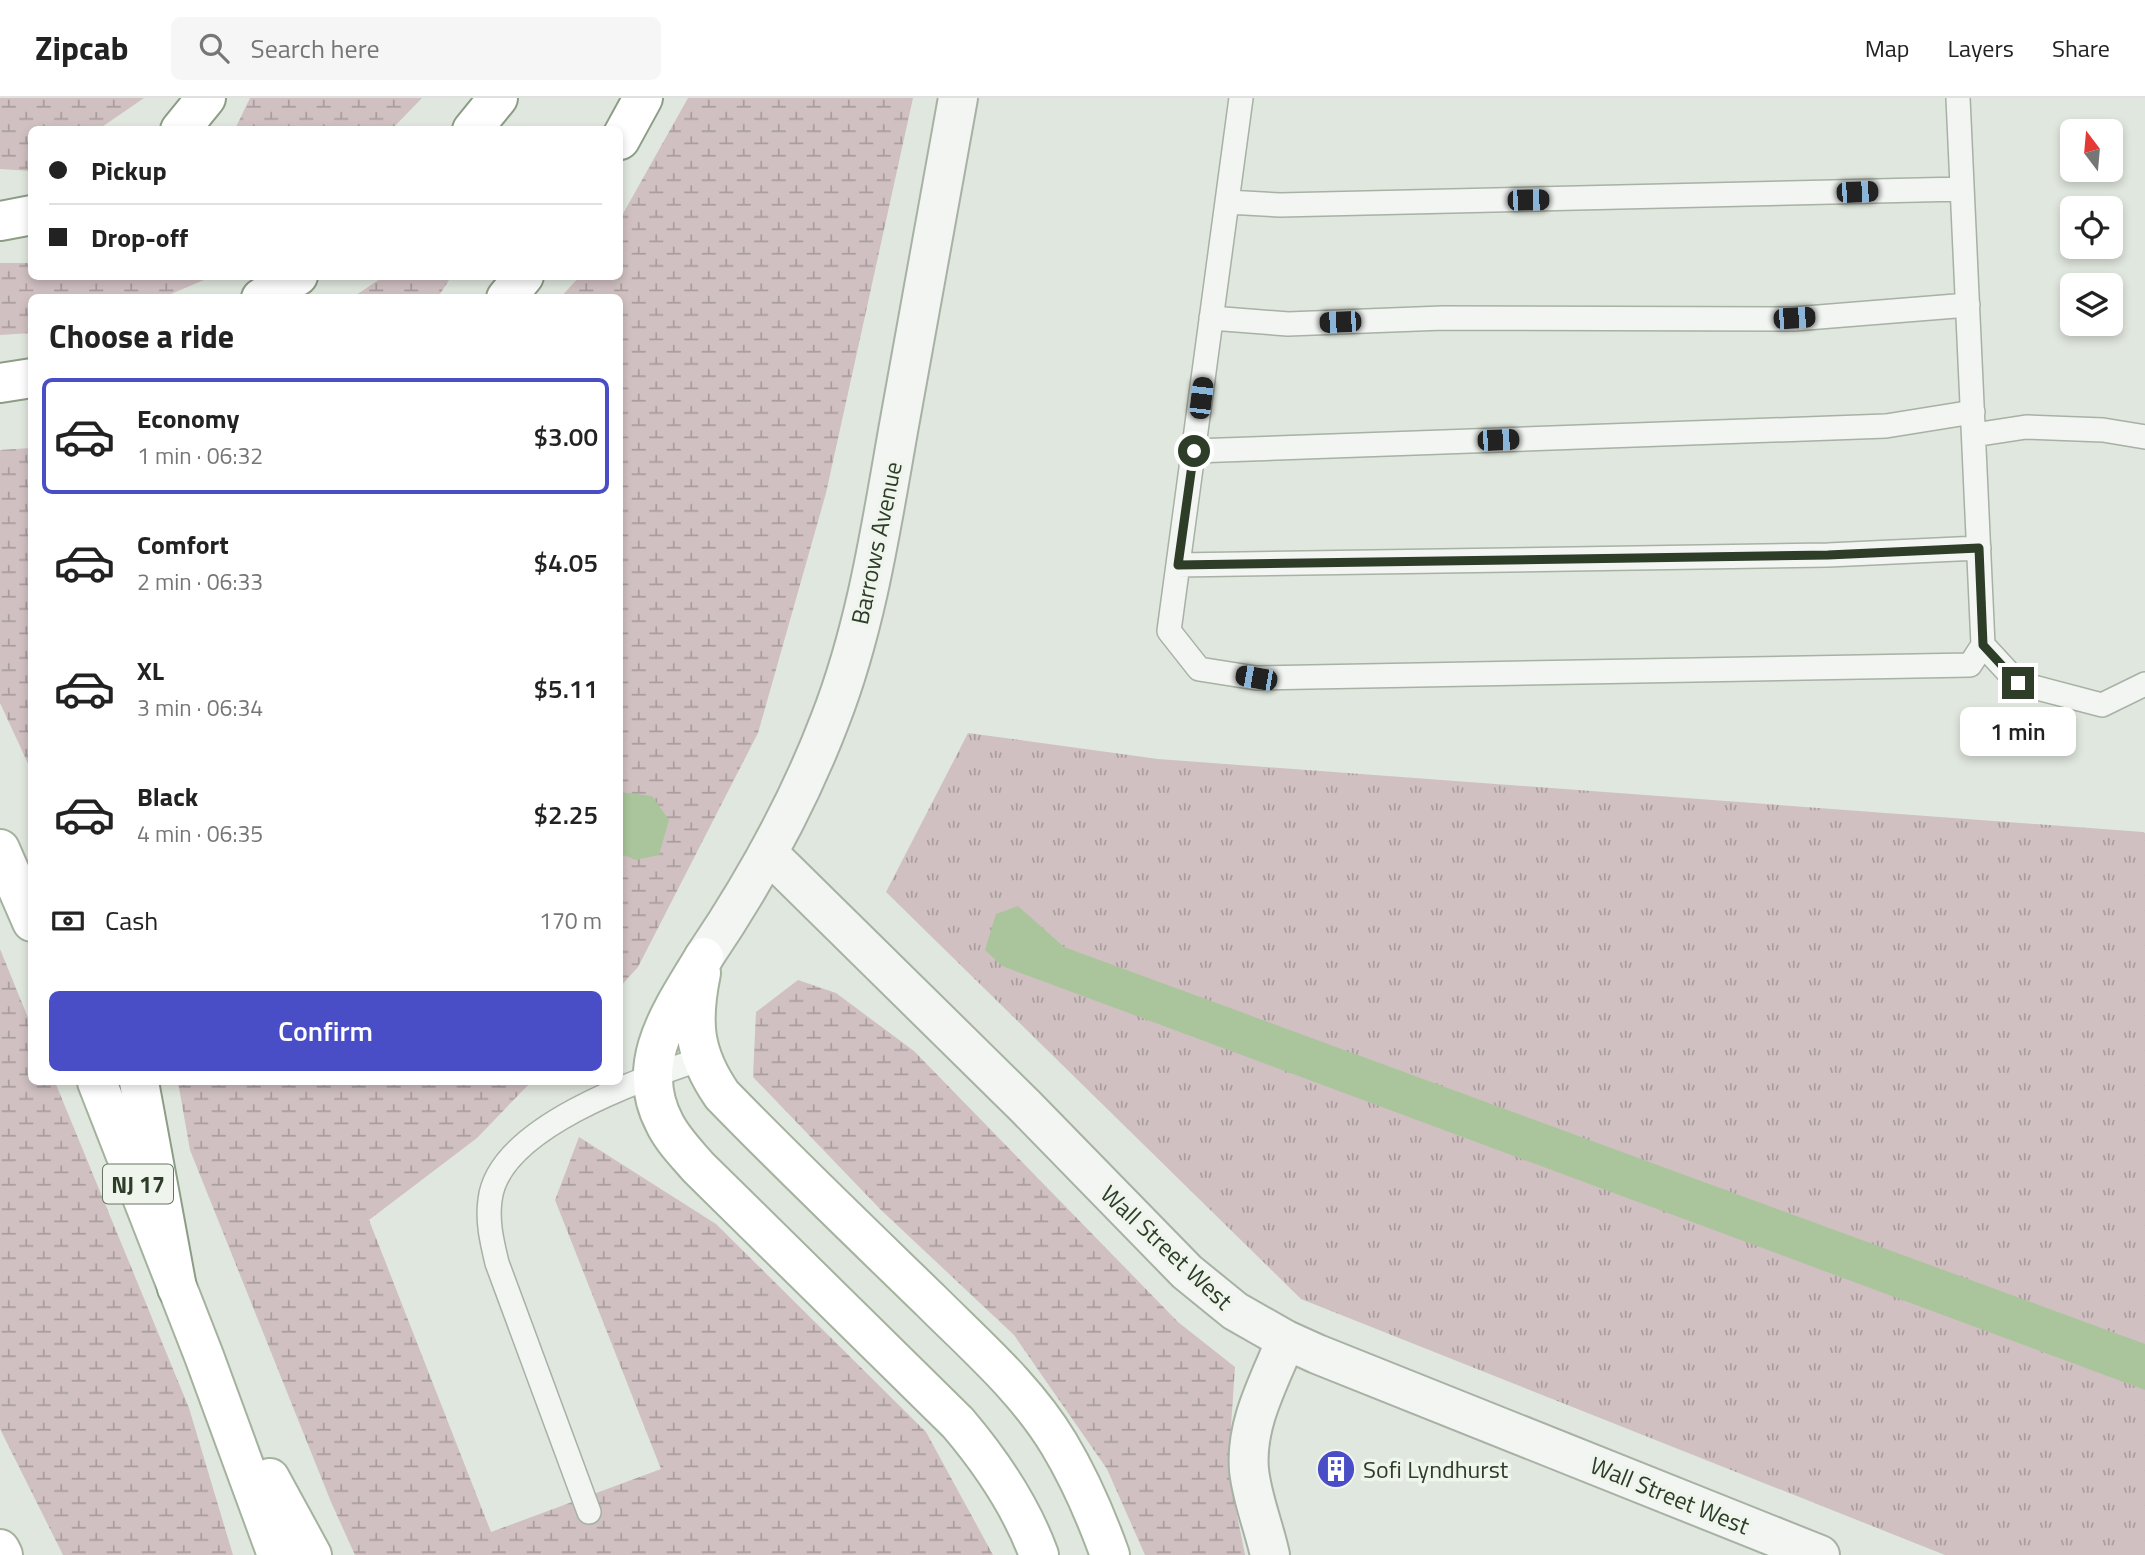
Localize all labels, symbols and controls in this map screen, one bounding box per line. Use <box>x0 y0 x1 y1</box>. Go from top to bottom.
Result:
search box <box>171 17 661 80</box>
text: Zipcab <box>35 23 129 73</box>
icon: search <box>195 29 233 67</box>
text: Search here <box>251 29 380 68</box>
text: Map <box>1865 30 1910 66</box>
text: Layers <box>1948 30 2014 66</box>
text: Share <box>2052 30 2110 66</box>
north arrow <box>2060 119 2123 182</box>
map controls <box>2060 119 2123 336</box>
text: Pickup <box>91 151 167 190</box>
car <box>1836 181 1879 203</box>
car <box>1507 189 1550 211</box>
button: locate <box>2060 196 2123 259</box>
text: Drop-off <box>91 218 188 257</box>
button: layers <box>2060 273 2123 336</box>
car <box>1773 306 1816 330</box>
car <box>1319 311 1362 333</box>
text: Choose a ride <box>49 312 234 360</box>
car <box>1189 376 1214 420</box>
text: Economy <box>137 399 239 438</box>
icon: car <box>53 405 116 468</box>
text: $3.00 <box>534 417 598 456</box>
car <box>1477 429 1520 451</box>
route start <box>1178 435 1210 467</box>
text: 1 min · 06:32 <box>137 438 263 473</box>
street label: Barrows Avenue <box>841 458 911 628</box>
text: Comfort <box>137 525 229 564</box>
icon: car <box>53 531 116 594</box>
text: $4.05 <box>534 543 598 582</box>
text: 2 min · 06:33 <box>137 564 263 599</box>
text: XL <box>137 651 164 690</box>
icon: car <box>53 657 116 720</box>
car <box>1234 664 1279 692</box>
route end <box>2002 667 2034 699</box>
text: $5.11 <box>534 669 598 708</box>
text: 3 min · 06:34 <box>137 690 263 725</box>
callout: 1 min <box>1960 708 2076 756</box>
text: 1 min <box>1990 714 2046 749</box>
text: Black <box>137 777 198 816</box>
icon: car <box>53 783 116 846</box>
text: $2.25 <box>534 795 598 834</box>
text: 4 min · 06:35 <box>137 816 263 851</box>
text: Cash <box>105 901 158 940</box>
icon: cash <box>49 902 87 940</box>
text: 170 m <box>539 903 602 938</box>
button: Confirm <box>49 991 602 1071</box>
road number: NJ 17 <box>103 1164 173 1204</box>
street label: Wall Street West <box>1093 1176 1241 1318</box>
street label: Wall Street West <box>1585 1447 1756 1544</box>
building icon: Sofi Lyndhurst <box>1315 1448 1357 1490</box>
place label: Sofi Lyndhurst <box>1363 1451 1509 1487</box>

